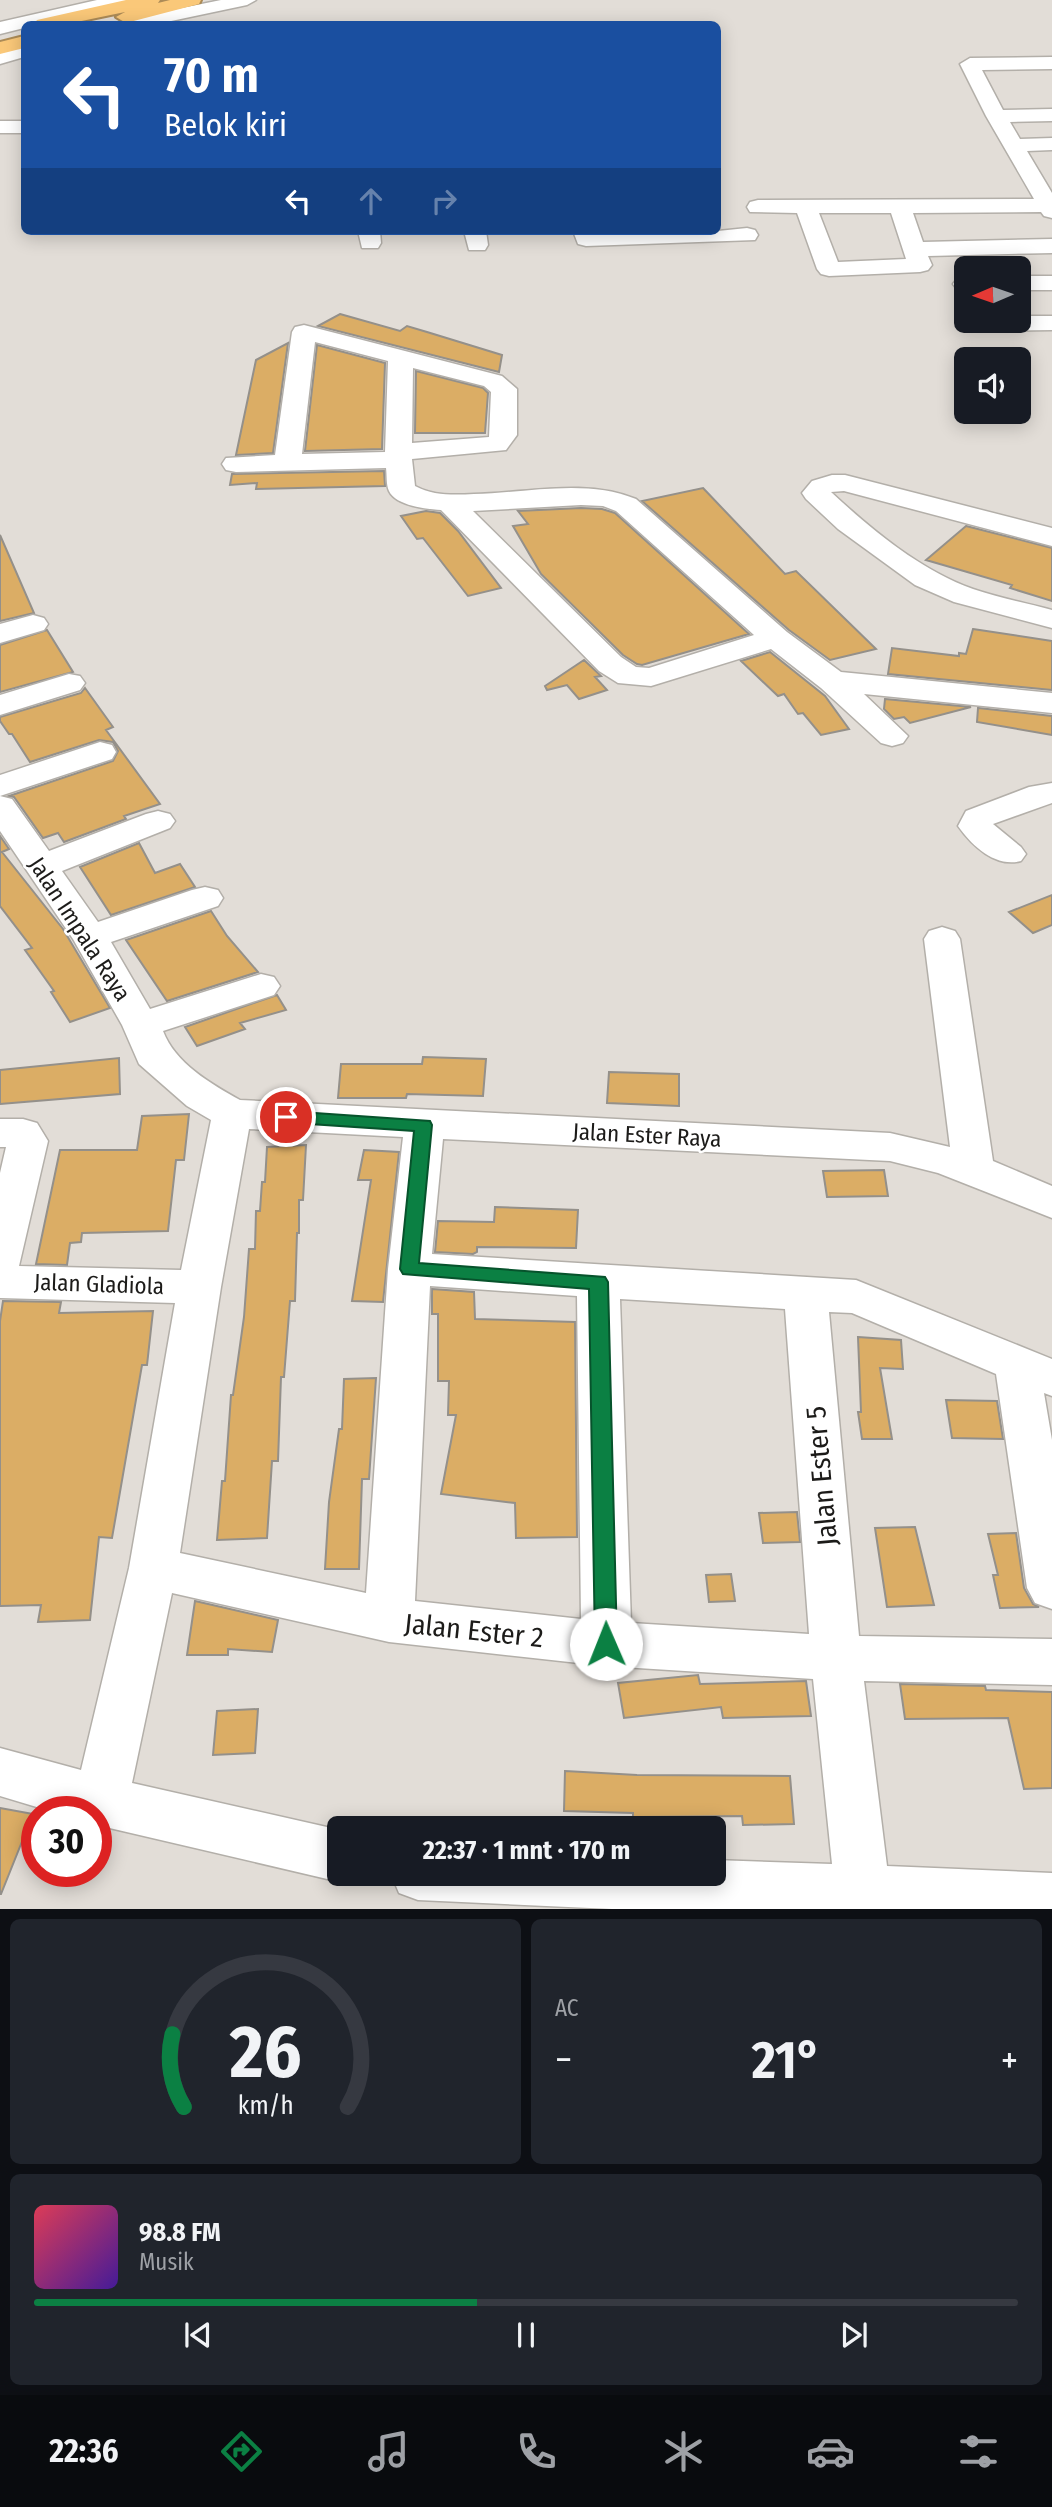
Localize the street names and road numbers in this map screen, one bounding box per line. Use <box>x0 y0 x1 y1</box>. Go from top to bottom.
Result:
street label: Jalan Impala Raya <box>23 852 137 1006</box>
street label: Jalan Ester Raya <box>572 1117 722 1153</box>
street label: Jalan Gladiola <box>34 1268 164 1300</box>
street label: Jalan Ester 5 <box>799 1405 844 1547</box>
street label: Jalan Ester 2 <box>403 1607 545 1654</box>

